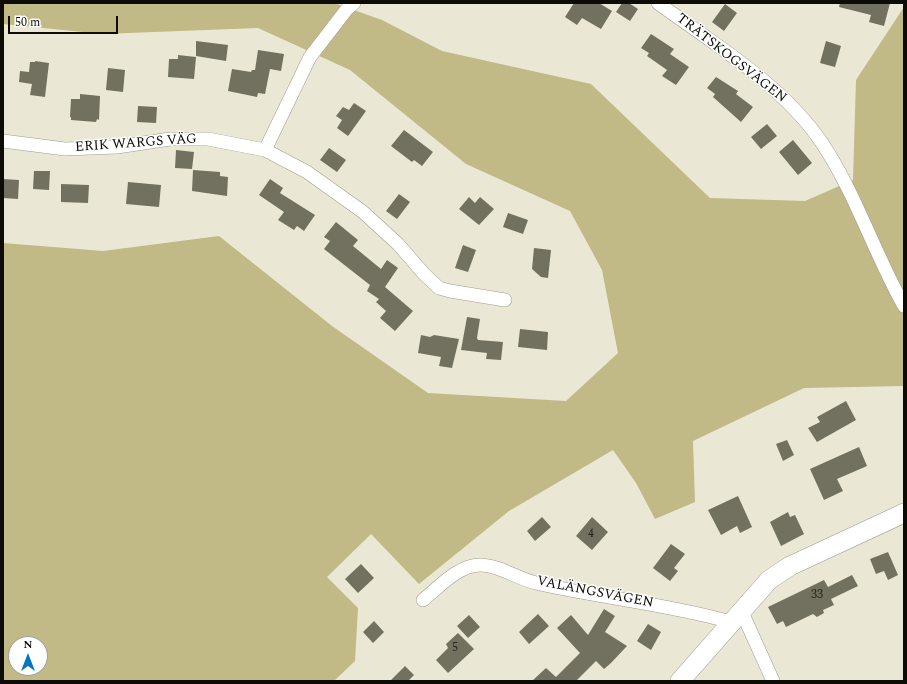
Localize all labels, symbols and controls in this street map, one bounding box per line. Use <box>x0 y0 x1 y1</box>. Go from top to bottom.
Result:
scale bar <box>10 8 120 34</box>
street label: TRÄTSKOGSVÄGEN <box>673 11 789 107</box>
text: 50 m <box>15 13 40 32</box>
street label: ERIK WARGS VÄG <box>75 131 197 157</box>
house number: 4 <box>588 528 594 542</box>
street label: VALÄNGSVÄGEN <box>535 573 655 613</box>
house number: 33 <box>811 589 823 603</box>
north arrow <box>8 636 48 676</box>
text: N <box>24 636 32 653</box>
house number: 5 <box>452 642 458 656</box>

